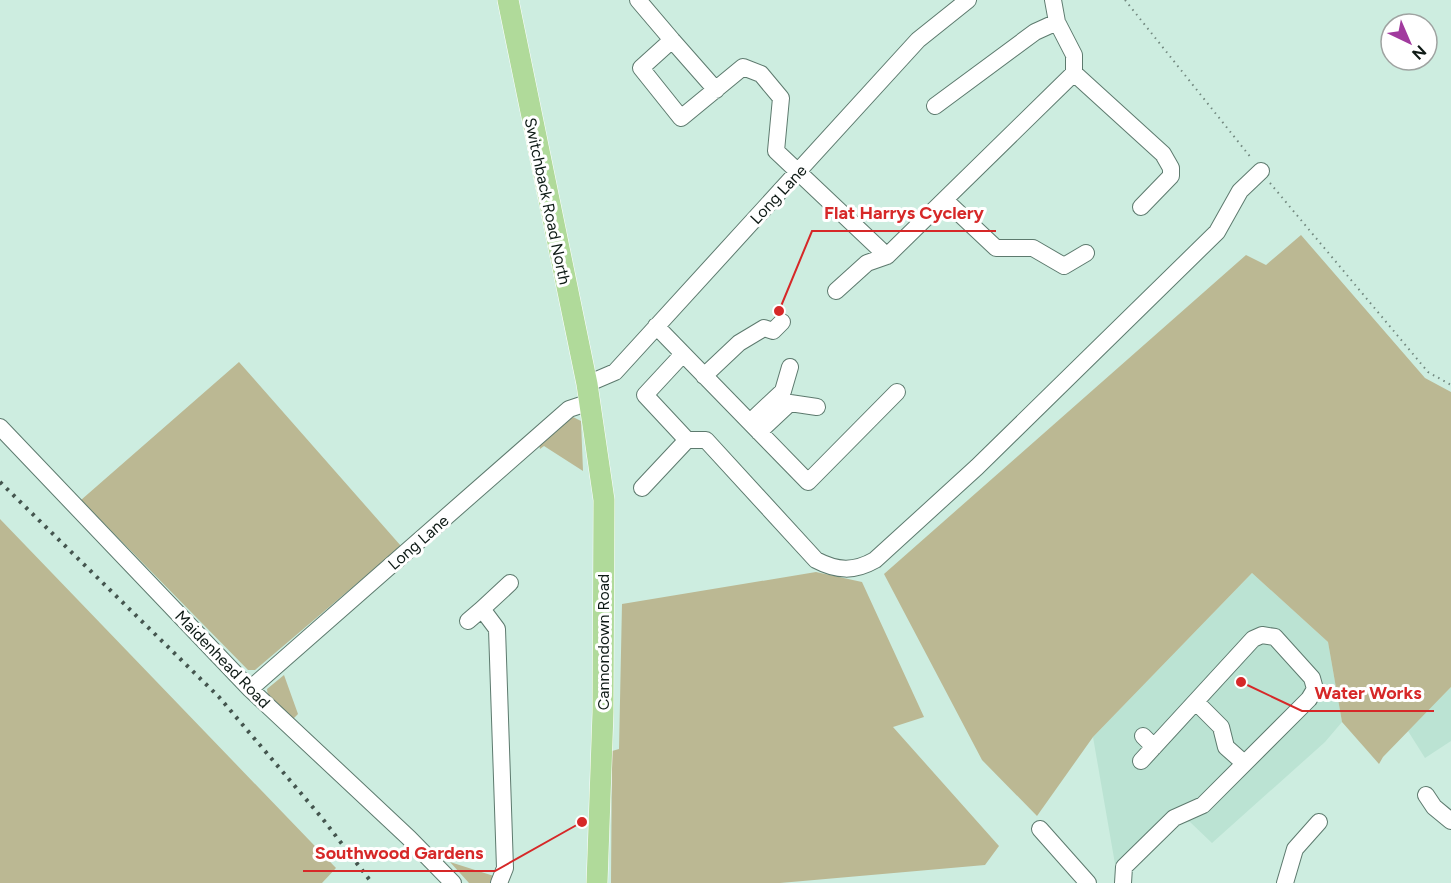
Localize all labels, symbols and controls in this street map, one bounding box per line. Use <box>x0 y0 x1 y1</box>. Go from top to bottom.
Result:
north arrow <box>1379 12 1439 72</box>
text: N <box>1408 41 1430 64</box>
street label: Switchback Road North <box>521 116 575 286</box>
street label: Long Lane <box>746 161 811 228</box>
callout: Flat Harrys Cyclery <box>812 195 996 231</box>
text: Flat Harrys Cyclery <box>824 202 985 224</box>
street label: Long Lane <box>384 511 453 574</box>
street label: Cannondown Road <box>594 574 613 710</box>
street label: Maidenhead Road <box>171 607 274 712</box>
callout: Water Works <box>1302 675 1434 711</box>
text: Water Works <box>1314 682 1422 704</box>
callout: Southwood Gardens <box>303 835 495 871</box>
text: Southwood Gardens <box>315 842 484 864</box>

